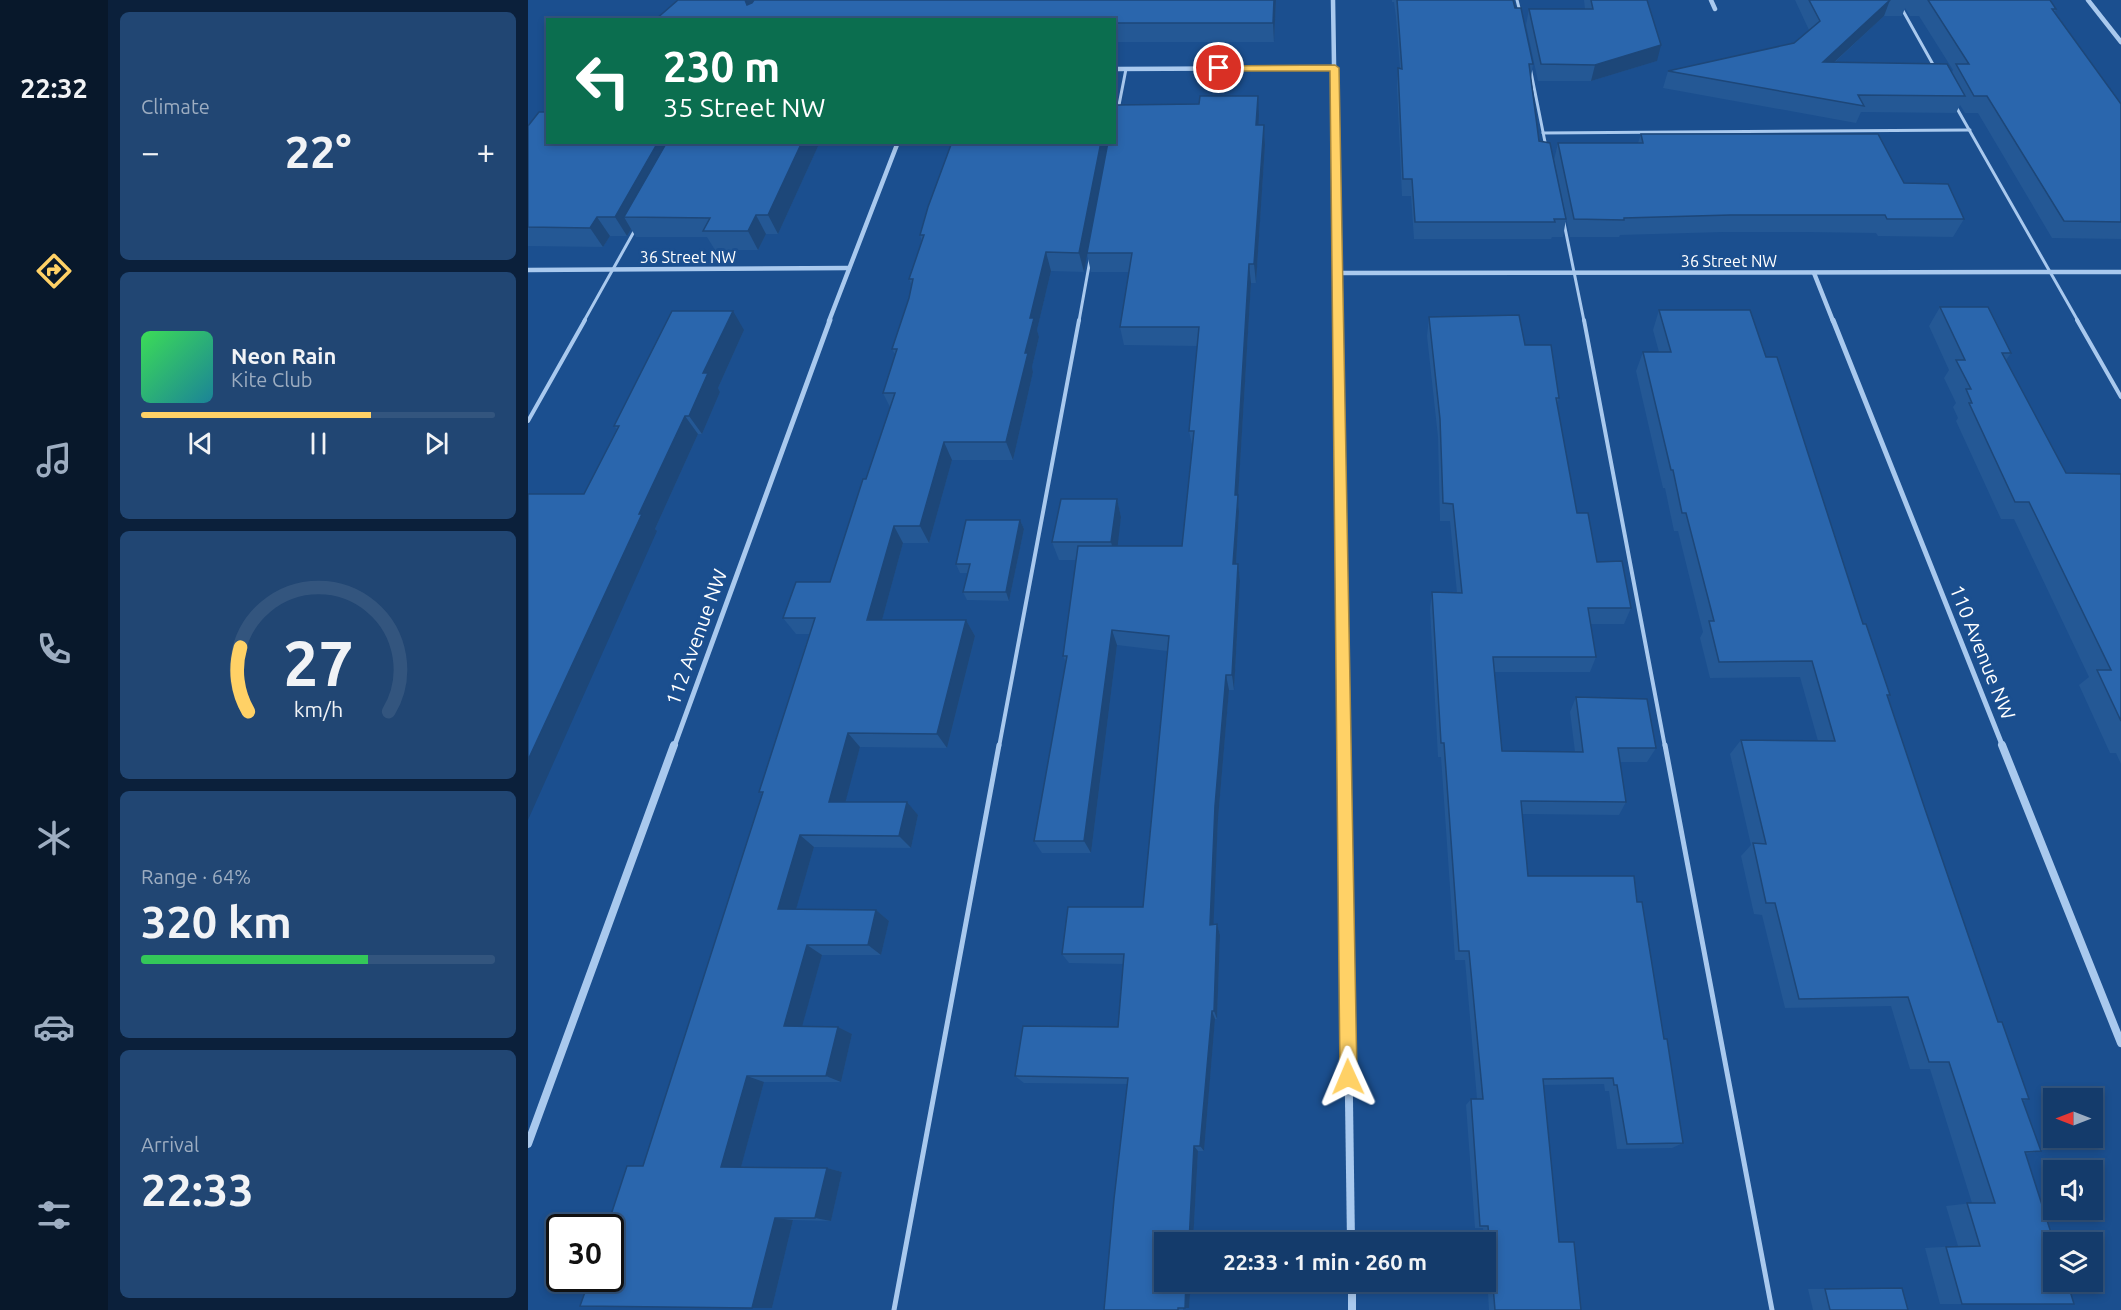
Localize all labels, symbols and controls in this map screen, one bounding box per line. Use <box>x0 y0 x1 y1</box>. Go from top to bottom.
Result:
icon: left <box>564 42 642 120</box>
pin <box>1193 42 1244 93</box>
text: 230 m <box>663 43 780 90</box>
icon: arrive <box>1202 51 1235 84</box>
text: 22:32 <box>20 73 88 103</box>
text: 35 Street NW <box>663 92 825 122</box>
text: Climate <box>141 95 210 118</box>
text: 22° <box>285 126 351 177</box>
text: − <box>141 133 160 170</box>
text: + <box>476 133 495 170</box>
street label: 36 Street NW <box>640 248 736 266</box>
icon: directions <box>33 250 75 292</box>
street label: 36 Street NW <box>1681 252 1777 270</box>
text: Neon Rain <box>231 343 336 368</box>
text: Kite Club <box>231 368 313 391</box>
icon: previous <box>184 427 217 460</box>
icon: pause <box>302 427 335 460</box>
icon: next <box>420 427 453 460</box>
icon: music <box>33 439 75 481</box>
street label: 112 Avenue NW <box>661 566 731 708</box>
street label: 110 Avenue NW <box>1946 581 2020 723</box>
icon: phone <box>33 628 75 670</box>
text: 27 <box>283 628 353 698</box>
text: km/h <box>293 697 343 721</box>
icon: climate <box>33 817 75 859</box>
text: Range · 64% <box>141 865 251 888</box>
text: 320 km <box>141 896 292 947</box>
icon: car <box>33 1006 75 1048</box>
position arrow <box>1316 1045 1380 1109</box>
north arrow <box>2043 1088 2103 1148</box>
map controls <box>2043 1088 2103 1292</box>
text: Arrival <box>141 1133 199 1156</box>
button: sound <box>2043 1160 2103 1220</box>
text: 22:33 <box>141 1164 254 1215</box>
icon: filters <box>33 1194 75 1236</box>
speed limit sign: 30 <box>546 1214 624 1292</box>
button: layers <box>2043 1232 2103 1292</box>
text: 22:33 · 1 min · 260 m <box>1223 1249 1427 1274</box>

